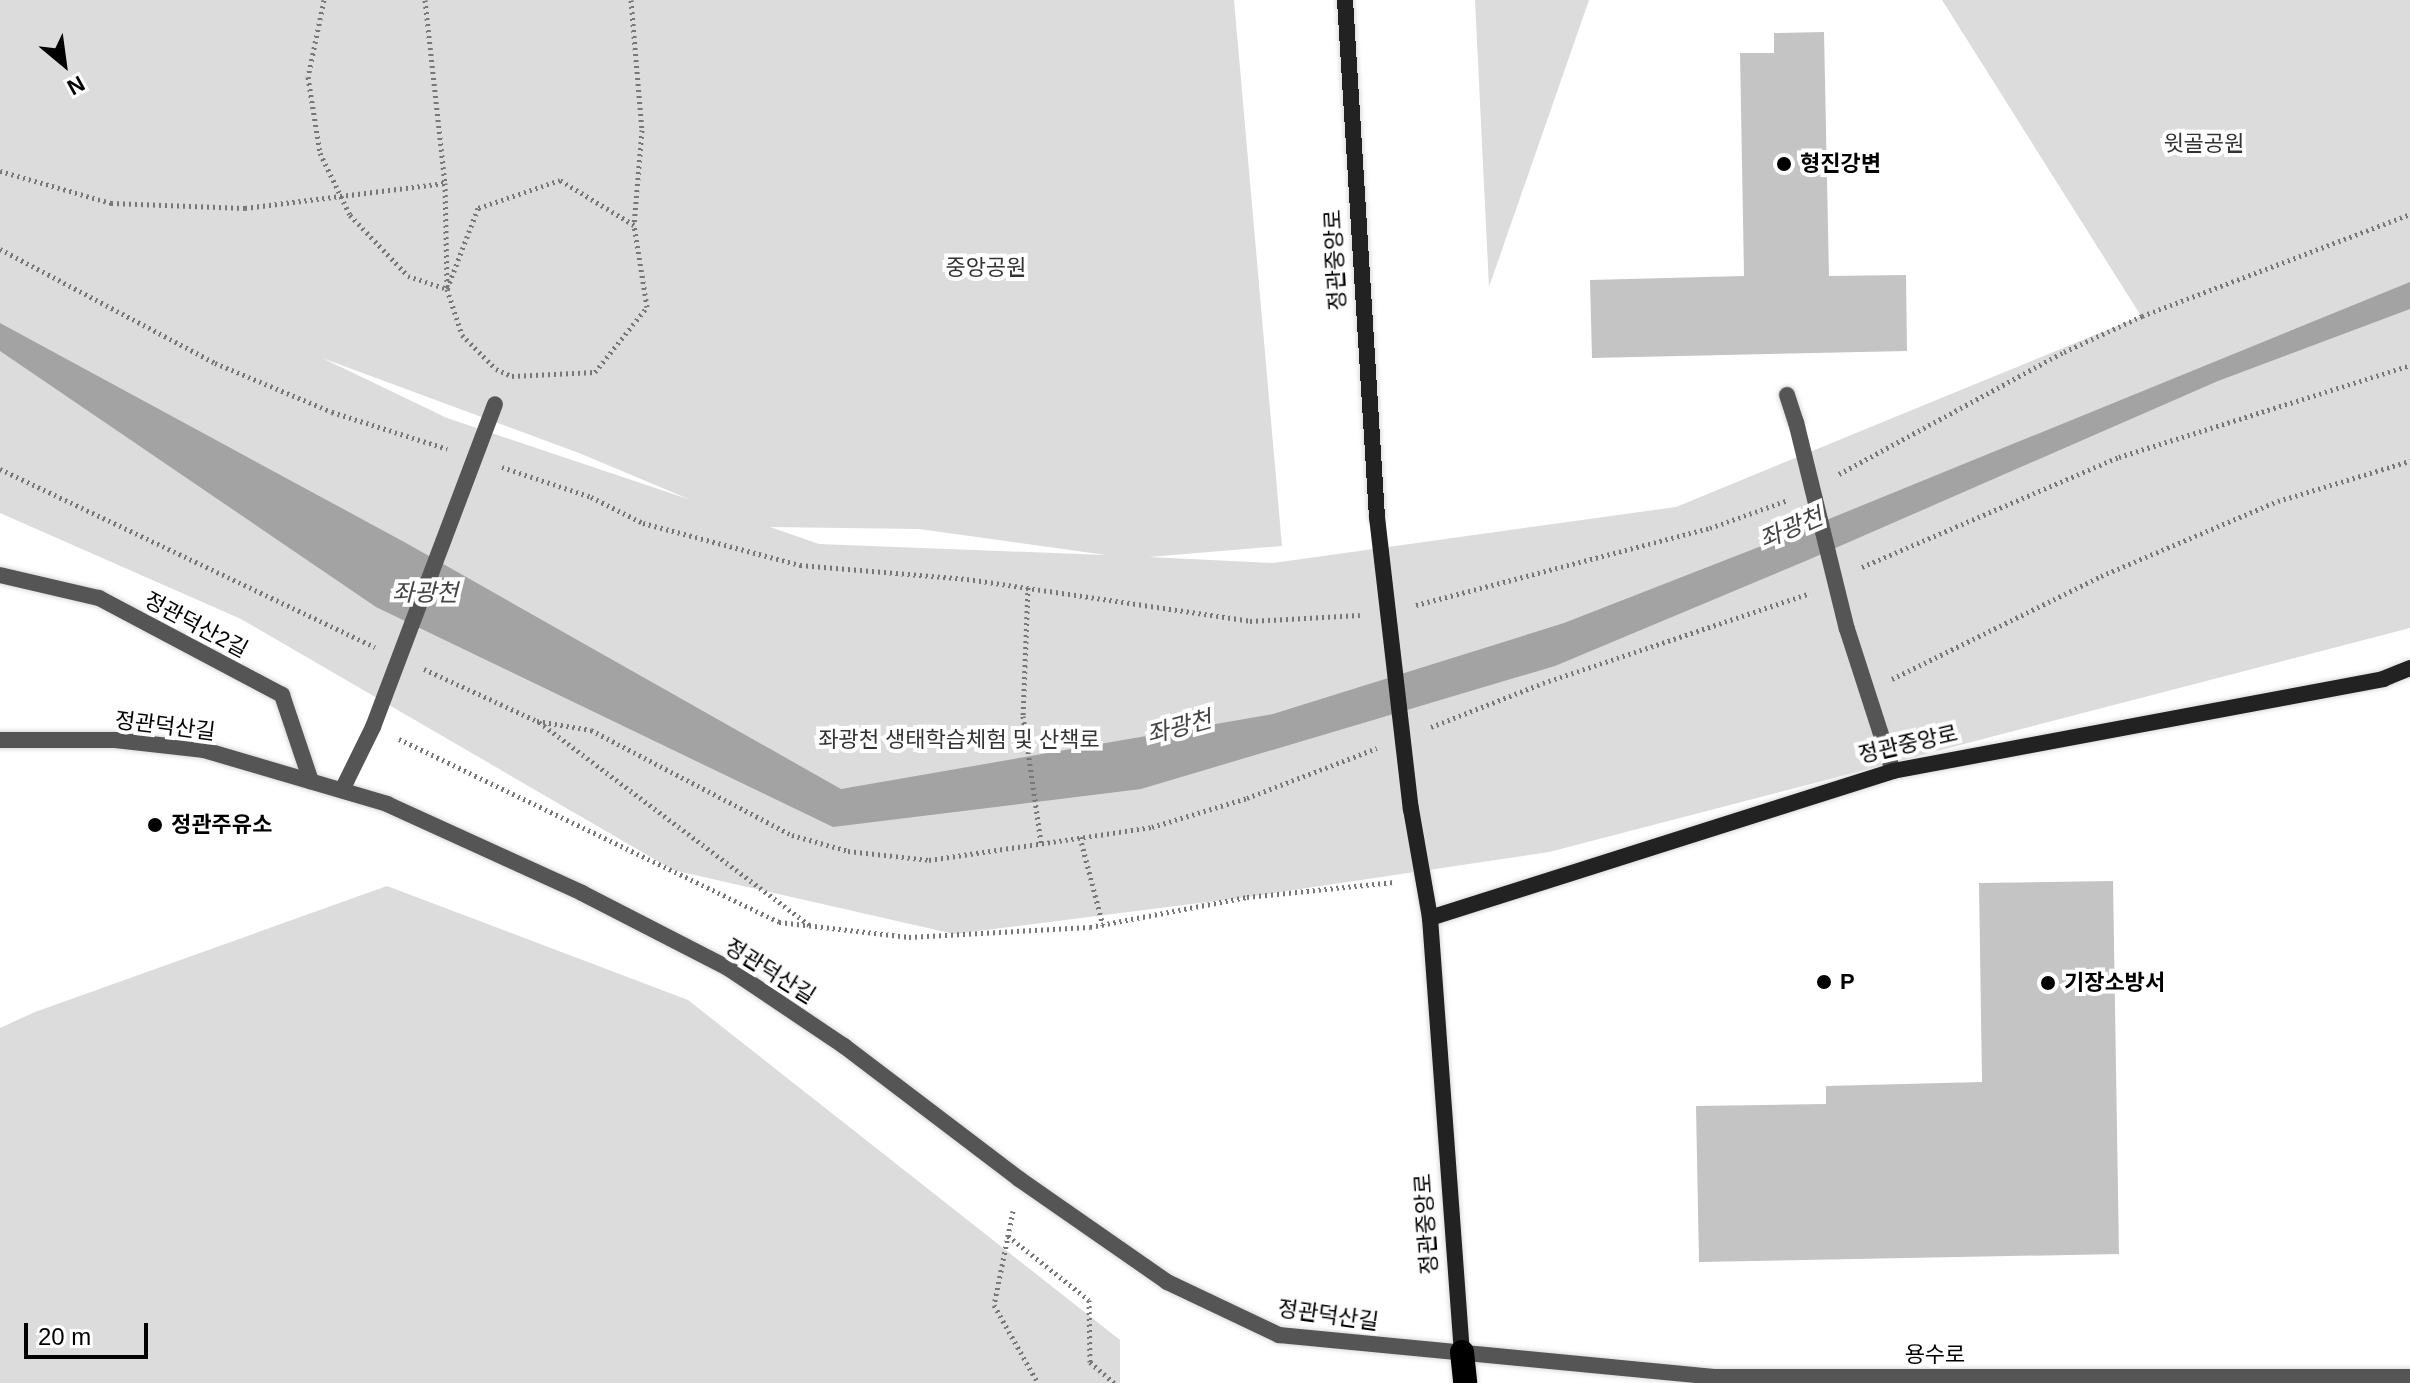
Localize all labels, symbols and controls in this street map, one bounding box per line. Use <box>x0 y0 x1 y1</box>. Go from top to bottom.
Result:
north arrow <box>24 24 104 104</box>
text: N <box>63 71 89 100</box>
park label: 윗골공원 <box>2164 131 2244 157</box>
place label: 형진강변 <box>1800 151 1881 177</box>
marker: 형진강변 <box>1775 155 1793 173</box>
street label: 정관중앙로 <box>1319 209 1351 311</box>
park label: 중앙공원 <box>946 255 1026 281</box>
water label: 좌광천 <box>1755 502 1827 554</box>
water label: 좌광천 <box>392 579 458 607</box>
street label: 정관덕산2길 <box>140 587 252 663</box>
water label: 좌광천 <box>1143 705 1215 749</box>
street label: 정관덕산길 <box>113 707 217 745</box>
street label: 정관중앙로 <box>1856 720 1960 768</box>
park label: 좌광천 생태학습체험 및 산책로 <box>818 727 1100 753</box>
place label: 정관주유소 <box>171 812 272 838</box>
marker: 정관주유소 <box>146 816 164 834</box>
street label: 정관덕산길 <box>720 933 820 1009</box>
place label: P <box>1840 969 1855 995</box>
place label: 기장소방서 <box>2064 970 2165 996</box>
marker: P <box>1815 973 1833 991</box>
marker: 기장소방서 <box>2039 974 2057 992</box>
street label: 정관중앙로 <box>1409 1173 1443 1275</box>
street label: 정관덕산길 <box>1276 1295 1380 1335</box>
scale bar <box>28 1307 152 1357</box>
text: 20 m <box>38 1323 91 1350</box>
street label: 용수로 <box>1905 1342 1965 1368</box>

